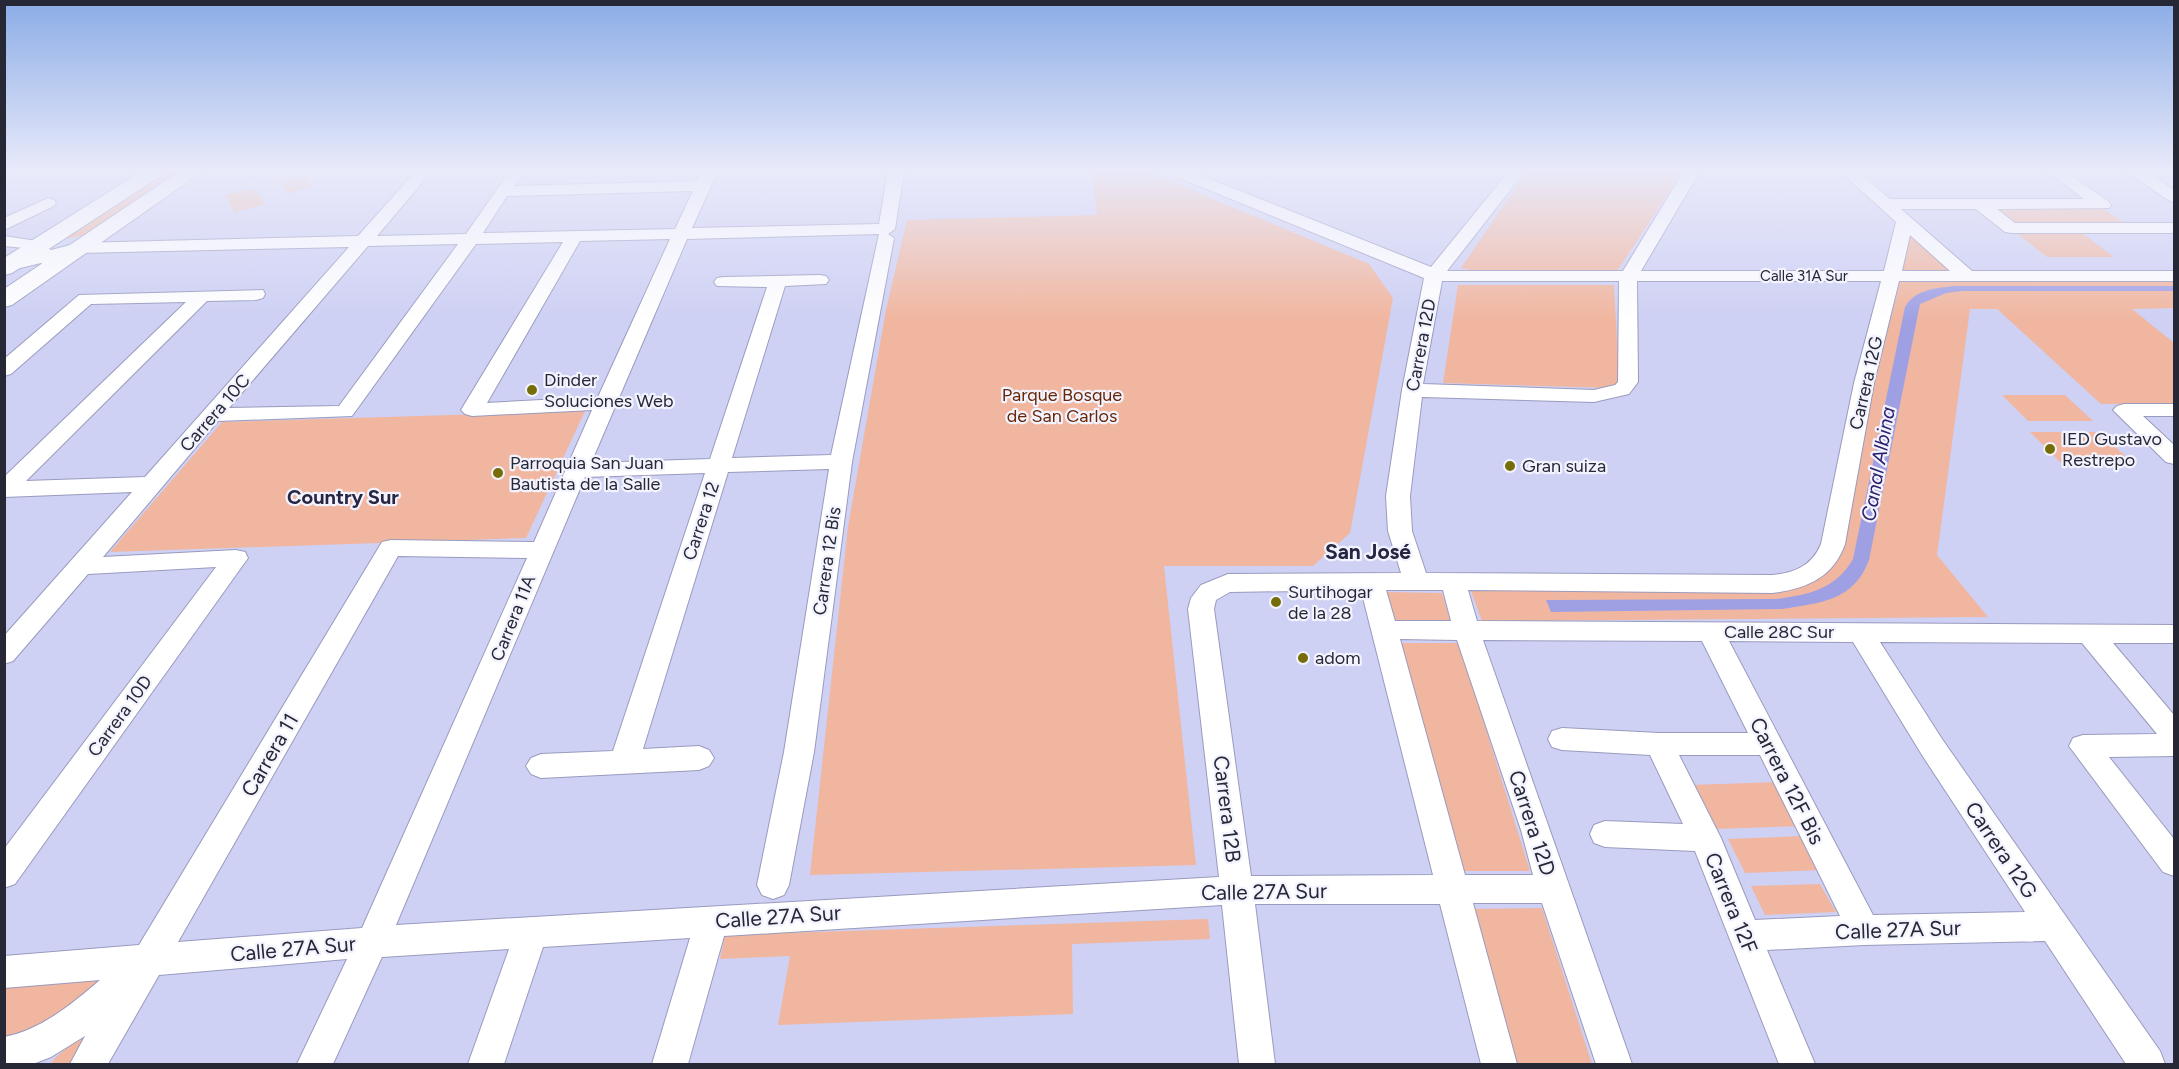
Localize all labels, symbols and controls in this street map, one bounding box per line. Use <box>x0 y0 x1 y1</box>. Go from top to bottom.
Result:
street label: Calle 31A Sur <box>1760 267 1848 285</box>
street label: Carrera 12D <box>1401 297 1441 393</box>
street label: Carrera 12G <box>1845 334 1887 432</box>
place label: Dinder Soluciones Web <box>544 369 673 412</box>
street label: Carrera 10C <box>175 370 255 456</box>
marker: Dinder Soluciones Web <box>525 383 539 397</box>
park label: Parque Bosque de San Carlos <box>1002 384 1122 427</box>
water label: Canal Albina <box>1856 405 1900 523</box>
place label: IED Gustavo Restrepo <box>2062 428 2162 471</box>
marker: IED Gustavo Restrepo <box>2043 442 2057 456</box>
place label: Parroquia San Juan Bautista de la Salle <box>510 452 664 495</box>
place label: Gran suiza <box>1522 455 1606 477</box>
marker: Gran suiza <box>1503 459 1517 473</box>
marker: Parroquia San Juan Bautista de la Salle <box>491 466 505 480</box>
street label: Carrera 12 <box>678 479 724 563</box>
district label: Country Sur <box>287 485 399 509</box>
street label: Carrera 12 Bis <box>808 505 846 617</box>
district label: San José <box>1325 539 1411 564</box>
street label: Carrera 11A <box>486 572 540 664</box>
place label: Surtihogar de la 28 <box>1288 581 1372 624</box>
marker: Surtihogar de la 28 <box>1269 595 1283 609</box>
street label: Calle 28C Sur <box>1724 621 1834 643</box>
place label: adom <box>1315 647 1361 669</box>
marker: adom <box>1296 651 1310 665</box>
street label: Carrera 10D <box>83 671 157 761</box>
street label: Carrera 11 <box>236 709 303 801</box>
street label: Carrera 12F Bis <box>1745 713 1830 848</box>
street label: Carrera 12B <box>1209 754 1246 864</box>
street label: Carrera 12D <box>1504 767 1561 879</box>
street label: Carrera 12G <box>1960 797 2043 903</box>
street label: Carrera 12F <box>1700 849 1763 957</box>
street label: Calle 27A Sur <box>1201 878 1327 905</box>
street label: Calle 27A Sur <box>714 900 842 933</box>
street label: Calle 27A Sur <box>1835 915 1961 944</box>
street label: Calle 27A Sur <box>229 931 357 966</box>

